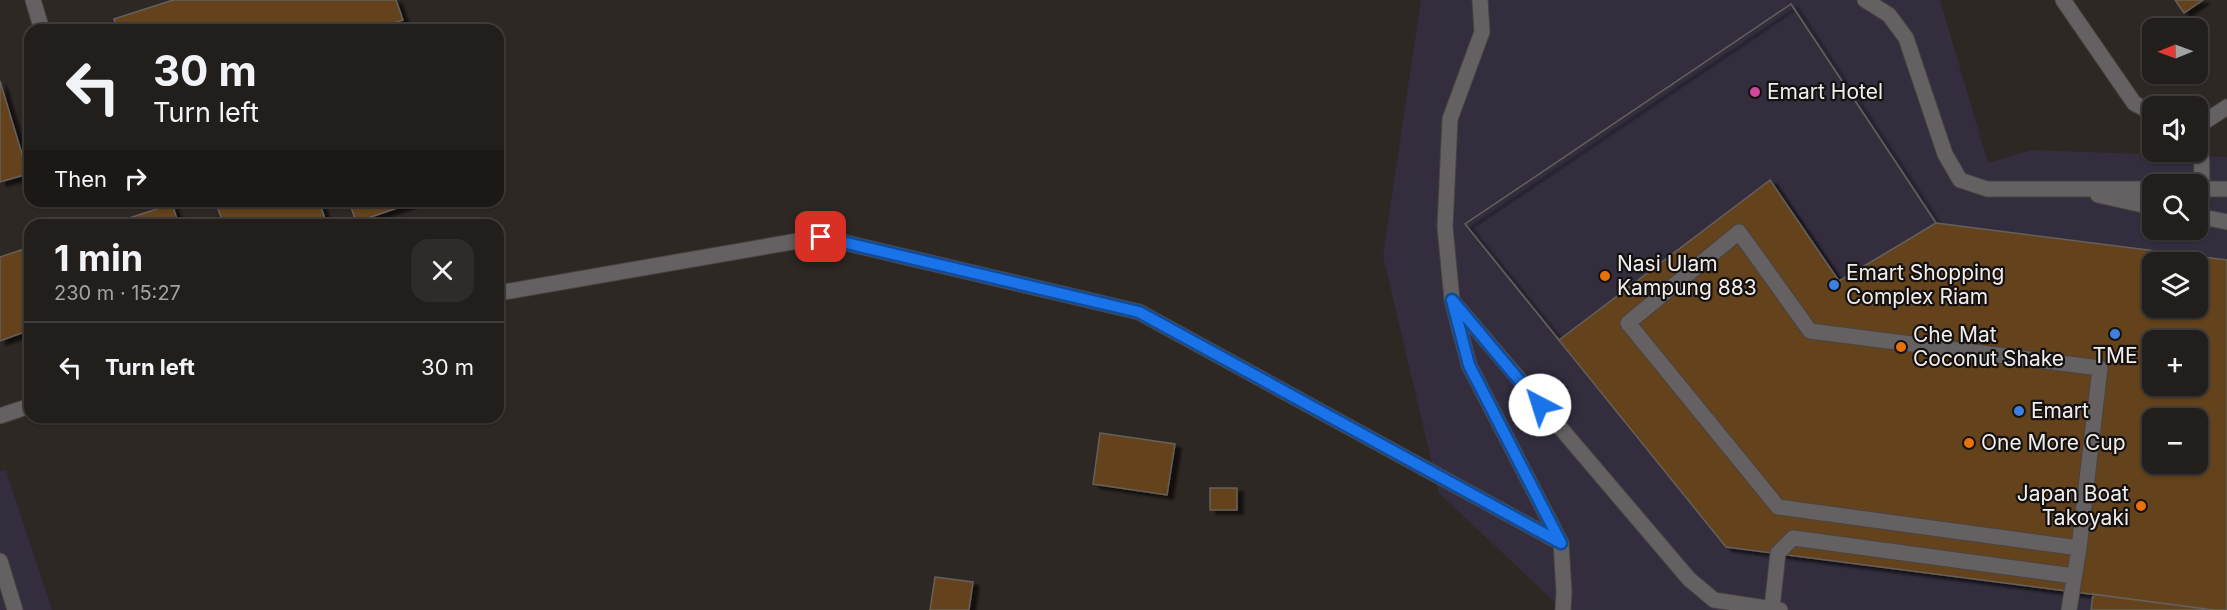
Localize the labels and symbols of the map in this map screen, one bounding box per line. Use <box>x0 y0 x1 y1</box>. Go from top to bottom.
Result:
north arrow <box>2142 18 2208 84</box>
place label: Emart Hotel <box>1767 79 1883 104</box>
marker: Emart Hotel <box>1748 85 1762 99</box>
pin <box>795 211 846 262</box>
place label: Nasi Ulam Kampung 883 <box>1617 251 1757 300</box>
place label: Emart Shopping Complex Riam <box>1846 260 2004 309</box>
marker: Nasi Ulam Kampung 883 <box>1598 269 1612 283</box>
marker: Emart Shopping Complex Riam <box>1827 278 1841 292</box>
place label: Che Mat Coconut Shake <box>1913 322 2064 371</box>
marker: TME <box>2108 327 2122 341</box>
marker: Che Mat Coconut Shake <box>1894 340 1908 354</box>
place label: TME <box>2092 343 2138 368</box>
position arrow <box>1508 373 1572 437</box>
place label: Emart <box>2031 398 2089 423</box>
marker: Emart <box>2012 404 2026 418</box>
place label: One More Cup <box>1981 430 2126 455</box>
marker: One More Cup <box>1962 436 1976 450</box>
place label: Japan Boat Takoyaki <box>2017 481 2129 530</box>
marker: Japan Boat Takoyaki <box>2134 499 2148 513</box>

